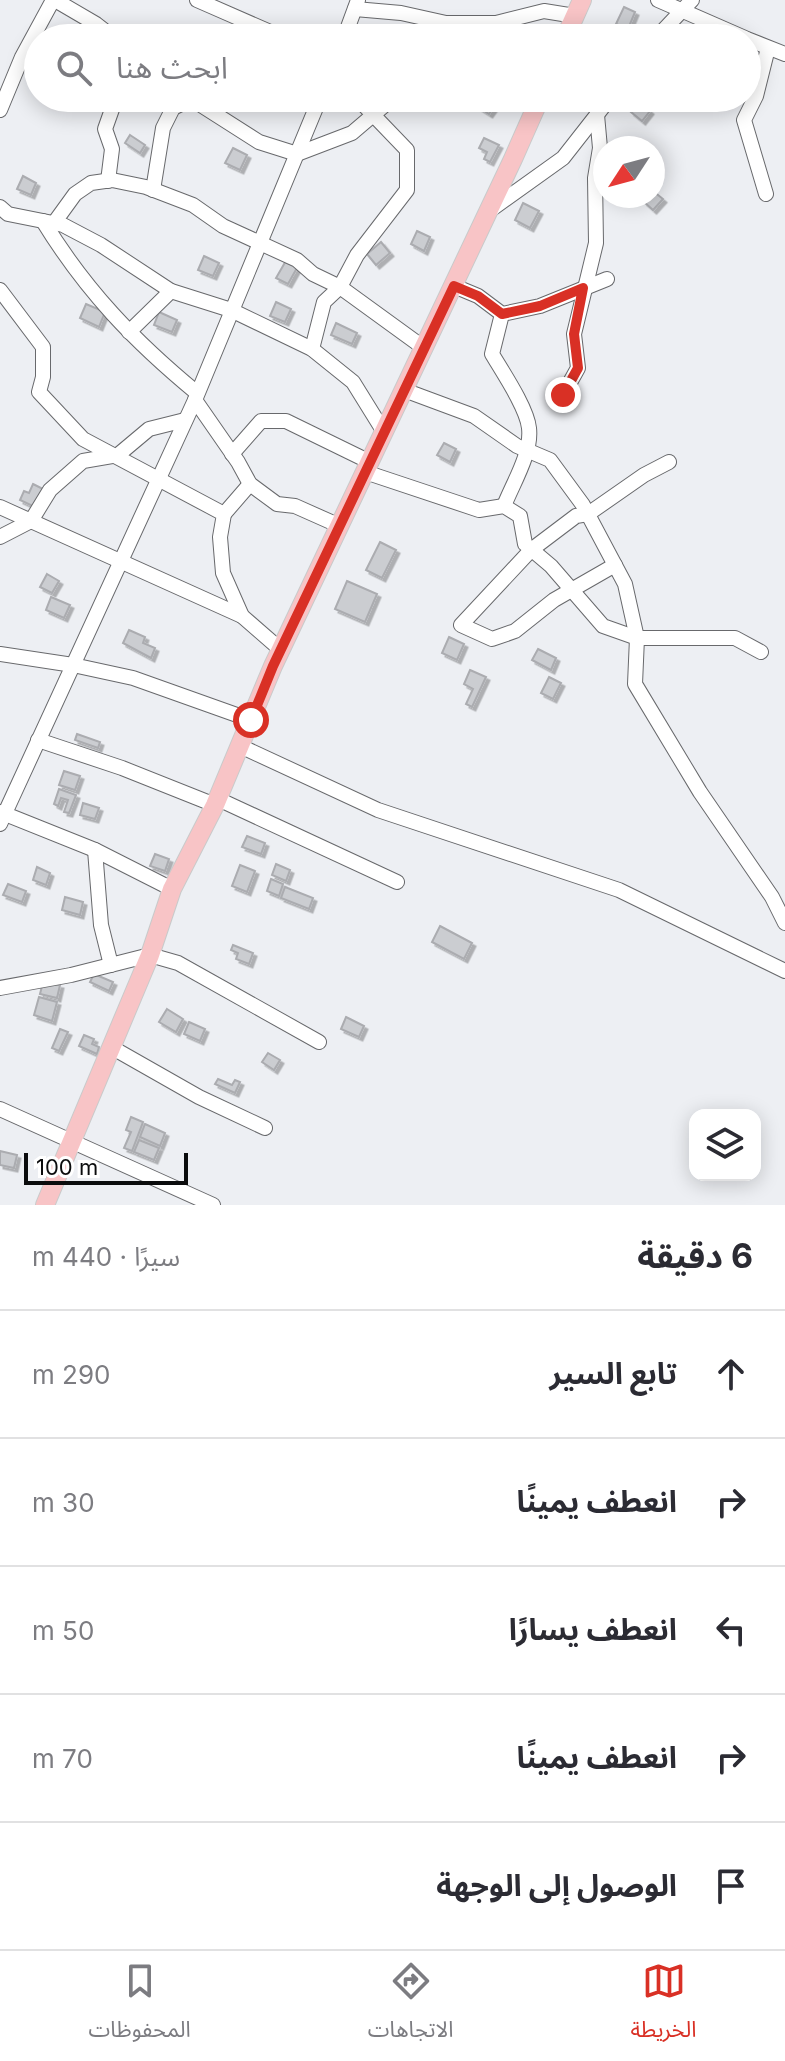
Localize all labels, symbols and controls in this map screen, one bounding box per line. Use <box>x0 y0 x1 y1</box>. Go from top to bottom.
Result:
search box <box>24 24 761 112</box>
icon: search <box>52 46 96 90</box>
text: ابحث هنا <box>116 49 228 85</box>
north arrow <box>593 136 665 208</box>
route end <box>545 377 581 413</box>
route start <box>233 702 269 738</box>
map controls <box>689 1109 761 1181</box>
button: layers <box>689 1109 761 1181</box>
scale bar <box>24 1149 188 1185</box>
text: 100 m <box>36 1154 98 1180</box>
text: 6 دقيقة <box>637 1235 753 1276</box>
text: سيرًا · 440 m <box>32 1241 180 1272</box>
icon: ahead <box>709 1352 753 1396</box>
text: تابع السير <box>550 1355 677 1391</box>
text: 290 m <box>32 1359 110 1390</box>
icon: right <box>709 1480 753 1524</box>
text: انعطف يمينًا <box>517 1483 677 1519</box>
text: 30 m <box>32 1487 95 1518</box>
icon: left <box>709 1608 753 1652</box>
text: انعطف يسارًا <box>509 1611 677 1647</box>
text: 50 m <box>32 1615 94 1646</box>
icon: right <box>709 1736 753 1780</box>
text: انعطف يمينًا <box>517 1739 677 1775</box>
text: 70 m <box>32 1743 93 1774</box>
icon: arrive <box>709 1864 753 1908</box>
text: الوصول إلى الوجهة <box>436 1867 677 1903</box>
tab: المحفوظات <box>89 1959 191 2053</box>
tab: الاتجاهات <box>368 1959 454 2053</box>
tab: الخريطة <box>631 1959 697 2053</box>

